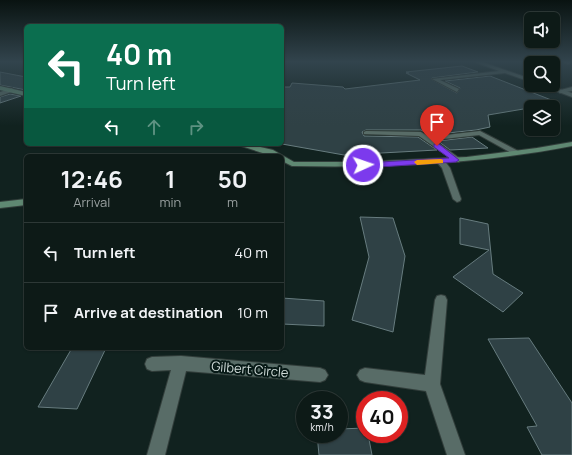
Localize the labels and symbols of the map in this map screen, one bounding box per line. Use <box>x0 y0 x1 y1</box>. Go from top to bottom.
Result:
pin <box>420 105 454 146</box>
position arrow <box>342 144 384 186</box>
street label: Gilbert Circle <box>211 357 290 381</box>
speed limit sign: 40 <box>356 391 408 443</box>

